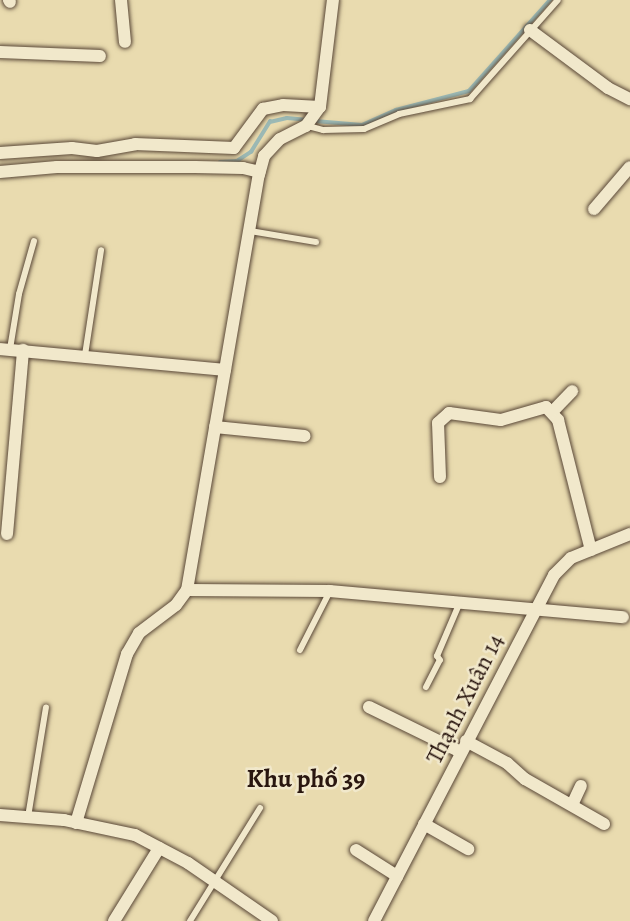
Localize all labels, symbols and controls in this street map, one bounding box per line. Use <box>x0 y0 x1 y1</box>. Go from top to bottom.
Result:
street label: Thạnh Xuân 14 <box>420 629 510 769</box>
district label: Khu phố 39 <box>247 763 365 795</box>

